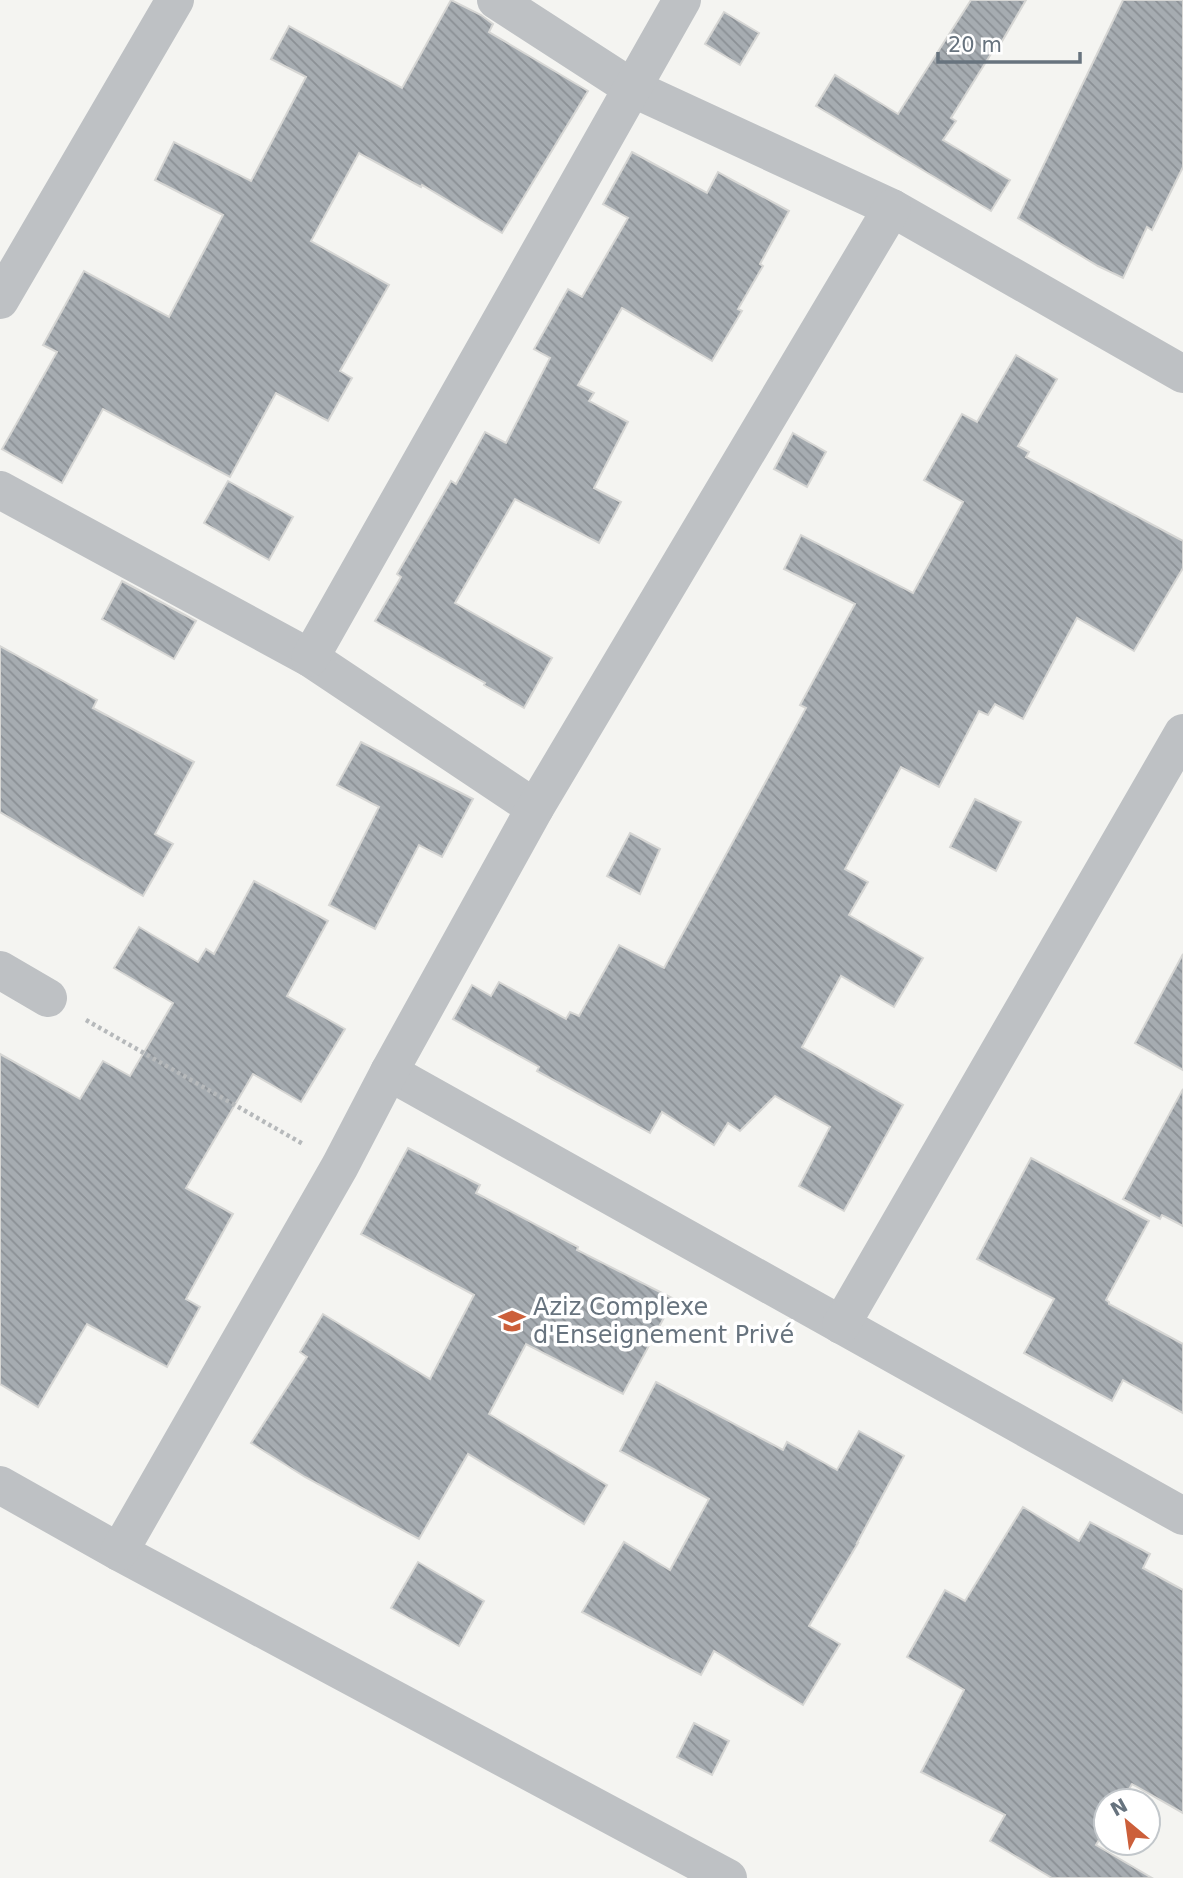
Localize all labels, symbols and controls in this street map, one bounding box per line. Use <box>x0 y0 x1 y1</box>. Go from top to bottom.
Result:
scale bar <box>938 21 1080 65</box>
text: 20 m <box>948 33 1002 57</box>
place label: Aziz Complexe d'Enseignement Privé <box>533 1293 794 1349</box>
school or university icon: Aziz Complexe d'Enseignement Privé <box>497 1306 527 1336</box>
north arrow <box>1092 1787 1162 1857</box>
text: N <box>1106 1794 1131 1821</box>

